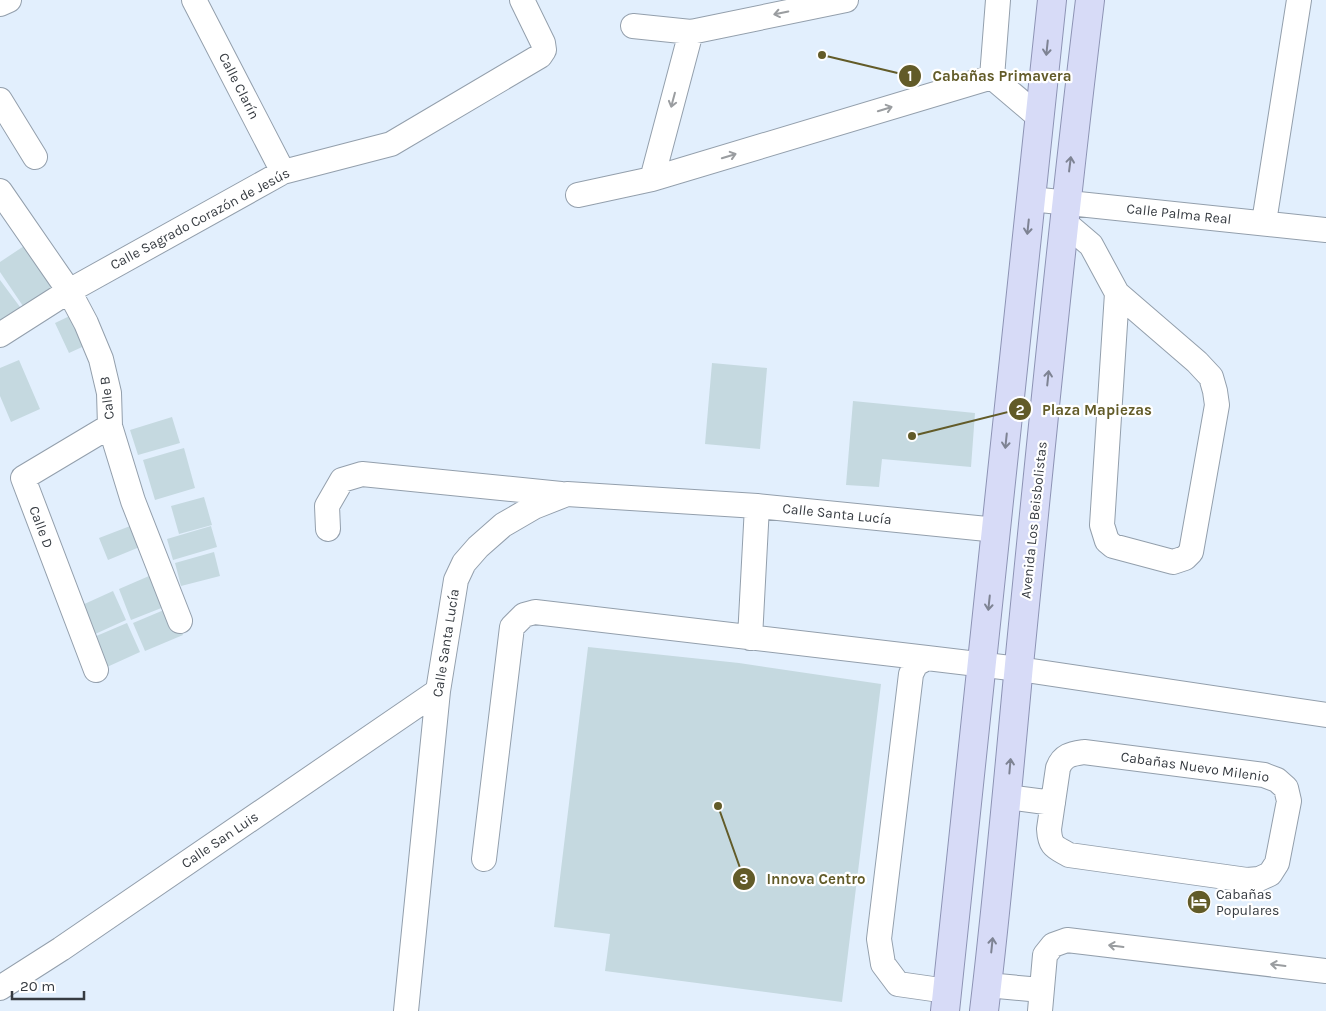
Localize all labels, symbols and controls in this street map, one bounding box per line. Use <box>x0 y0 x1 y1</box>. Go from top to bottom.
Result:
one-way arrow <box>774 9 790 19</box>
one-way arrow <box>1042 40 1052 56</box>
street label: Calle Clarín <box>215 50 263 122</box>
callout: Cabañas Primavera <box>898 61 1082 91</box>
text: 1 <box>907 67 913 85</box>
text: Cabañas Primavera <box>932 67 1072 85</box>
one-way arrow <box>668 91 677 107</box>
one-way arrow <box>876 103 892 113</box>
one-way arrow <box>721 150 737 160</box>
one-way arrow <box>1065 156 1075 172</box>
street label: Calle Sagrado Corazón de Jesús <box>107 164 293 274</box>
street label: Calle Palma Real <box>1126 200 1232 228</box>
one-way arrow <box>1023 219 1033 235</box>
one-way arrow <box>1043 370 1053 386</box>
street label: Calle B <box>96 375 118 421</box>
callout: Plaza Mapiezas <box>1007 394 1162 424</box>
text: 2 <box>1015 401 1025 419</box>
text: Plaza Mapiezas <box>1042 401 1152 419</box>
one-way arrow <box>1001 433 1010 449</box>
street label: Avenida Los Beisbolistas <box>1017 441 1051 599</box>
street label: Calle Santa Lucía <box>782 500 892 528</box>
street label: Calle D <box>25 503 57 551</box>
street label: Calle Santa Lucía <box>429 588 463 698</box>
one-way arrow <box>984 595 994 611</box>
street label: Cabañas Nuevo Milenio <box>1120 748 1270 786</box>
one-way arrow <box>1006 758 1015 774</box>
street label: Calle San Luis <box>178 808 262 872</box>
callout: Innova Centro <box>731 864 876 894</box>
text: 3 <box>739 870 749 888</box>
text: Innova Centro <box>766 870 866 888</box>
place label: Cabañas Populares <box>1216 886 1279 919</box>
hotel icon: Cabañas Populares <box>1186 889 1212 915</box>
one-way arrow <box>987 937 997 953</box>
one-way arrow <box>1109 941 1125 951</box>
one-way arrow <box>1270 960 1286 970</box>
scale bar <box>12 968 85 1000</box>
text: 20 m <box>20 977 55 995</box>

